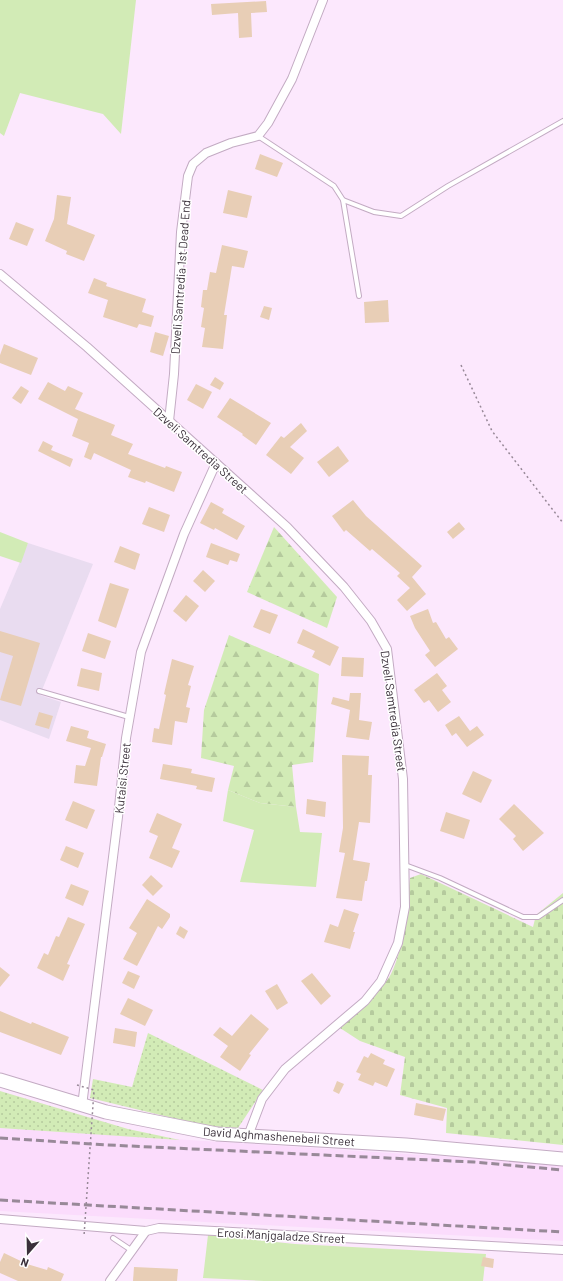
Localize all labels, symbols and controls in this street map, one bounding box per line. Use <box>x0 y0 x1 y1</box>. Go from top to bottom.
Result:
street label: Dzveli Samtredia 1st Dead End <box>168 199 192 355</box>
street label: Dzveli Samtredia Street <box>151 404 251 496</box>
street label: Dzveli Samtredia Street <box>379 650 409 772</box>
street label: Kutaisi Street <box>111 742 133 814</box>
street label: David Aghmashenebeli Street <box>203 1124 355 1148</box>
street label: Erosi Manjgaladze Street <box>217 1225 345 1245</box>
north arrow <box>8 1233 48 1273</box>
text: N <box>19 1256 30 1270</box>

